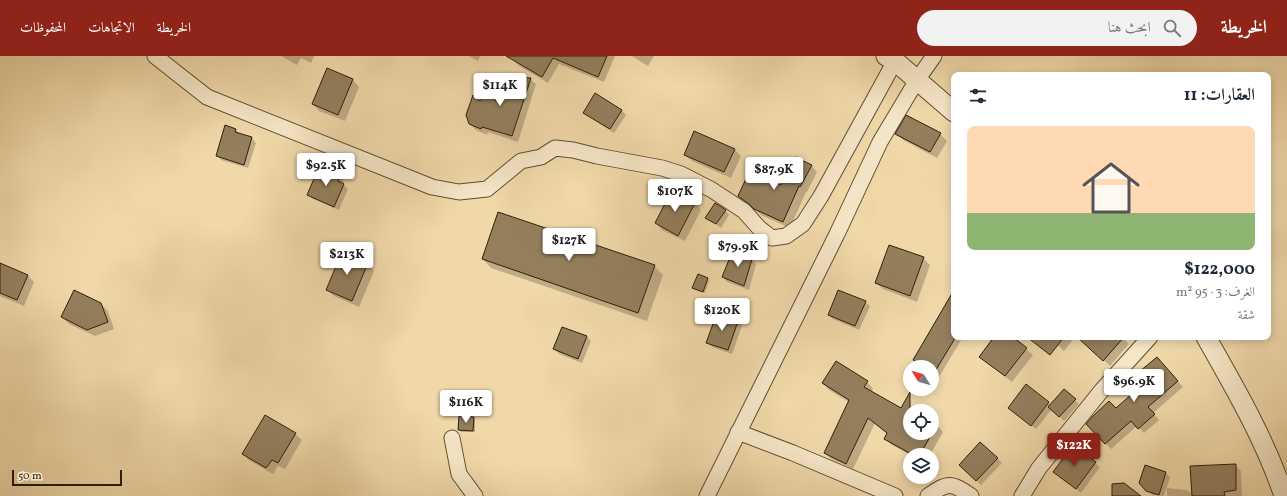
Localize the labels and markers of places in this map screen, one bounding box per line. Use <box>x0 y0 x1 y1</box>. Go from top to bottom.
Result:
pin: $114K <box>472 73 528 107</box>
pin: $92.5K <box>293 153 359 187</box>
pin: $87.9K <box>741 157 807 191</box>
pin: $107K <box>647 179 703 213</box>
pin: $127K <box>541 228 597 262</box>
pin: $79.9K <box>705 234 771 268</box>
pin: $213K <box>319 242 375 276</box>
pin: $120K <box>694 298 750 332</box>
pin: $96.9K <box>1101 369 1167 403</box>
pin: $116K <box>438 390 494 424</box>
pin: $122K <box>1046 433 1102 467</box>

